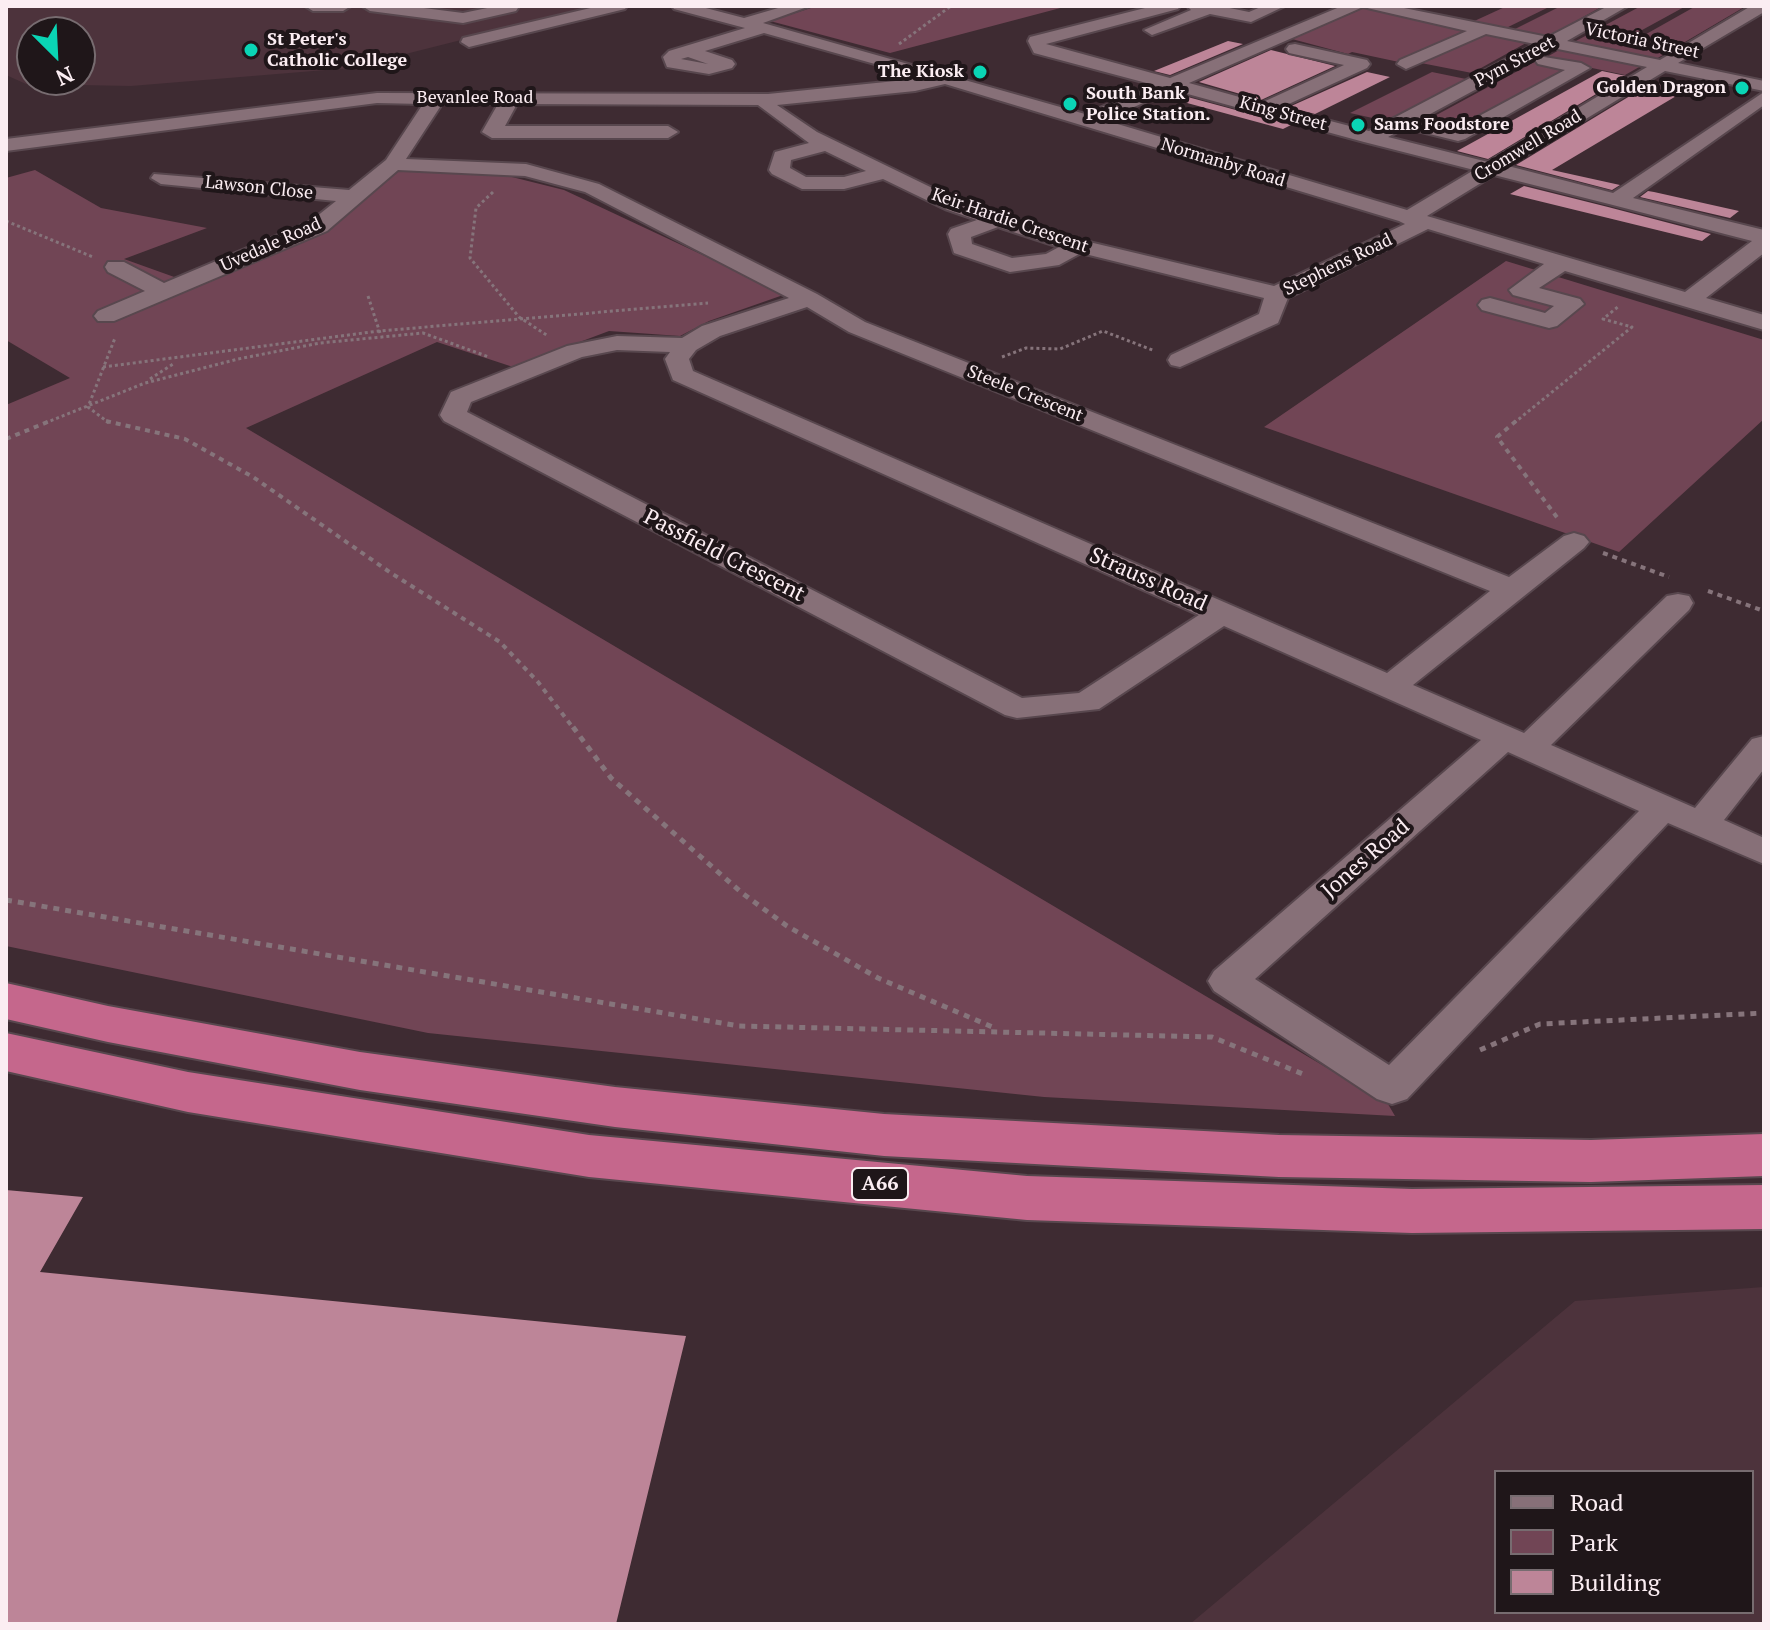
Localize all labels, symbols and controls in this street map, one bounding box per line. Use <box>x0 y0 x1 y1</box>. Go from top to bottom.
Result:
north arrow <box>16 16 96 96</box>
street label: Victoria Street <box>1583 18 1701 64</box>
place label: St Peter's Catholic College <box>267 29 407 72</box>
street label: Pym Street <box>1471 32 1559 92</box>
marker: St Peter's Catholic College <box>242 41 260 59</box>
text: N <box>52 60 79 93</box>
place label: The Kiosk <box>878 61 964 83</box>
marker: The Kiosk <box>971 63 989 81</box>
place label: Golden Dragon <box>1596 77 1726 99</box>
marker: Golden Dragon <box>1733 79 1751 97</box>
place label: South Bank Police Station. <box>1086 83 1211 126</box>
street label: Bevanlee Road <box>417 87 533 109</box>
street label: King Street <box>1237 92 1329 136</box>
marker: South Bank Police Station. <box>1061 95 1079 113</box>
street label: Cromwell Road <box>1470 106 1586 186</box>
place label: Sams Foodstore <box>1374 114 1510 136</box>
marker: Sams Foodstore <box>1349 116 1367 134</box>
street label: Normanby Road <box>1158 134 1288 192</box>
street label: Lawson Close <box>204 172 314 204</box>
street label: Keir Hardie Crescent <box>929 184 1091 258</box>
street label: Uvedale Road <box>217 213 325 277</box>
street label: Stephens Road <box>1280 229 1396 301</box>
street label: Steele Crescent <box>964 361 1086 427</box>
street label: Passfield Crescent <box>639 504 809 608</box>
street label: Strauss Road <box>1085 542 1211 618</box>
street label: Jones Road <box>1317 814 1415 904</box>
road number: A66 <box>852 1168 908 1200</box>
legend <box>1494 1470 1754 1614</box>
text: Road <box>1570 1486 1624 1518</box>
text: Park <box>1570 1526 1618 1558</box>
text: Building <box>1570 1566 1660 1598</box>

